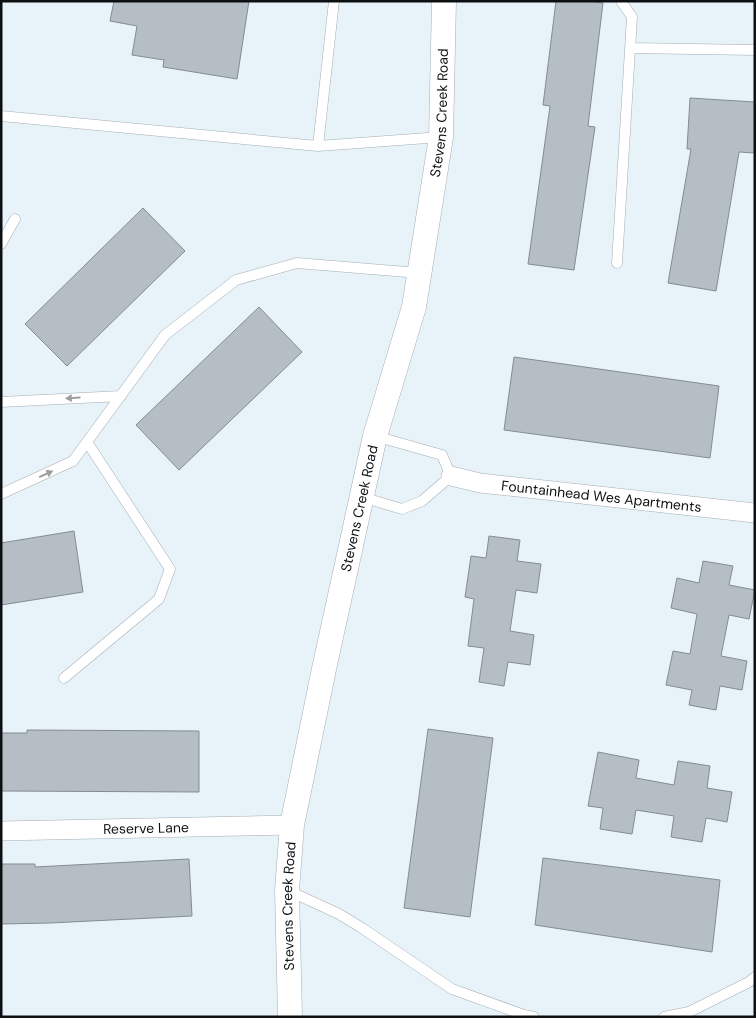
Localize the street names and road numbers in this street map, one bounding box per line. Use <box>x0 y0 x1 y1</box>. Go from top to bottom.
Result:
street label: Stevens Creek Road <box>426 48 452 178</box>
street label: Stevens Creek Road <box>337 443 382 573</box>
street label: Fountainhead Wes Apartments <box>500 476 702 516</box>
street label: Reserve Lane <box>103 818 189 838</box>
street label: Stevens Creek Road <box>278 841 300 971</box>

